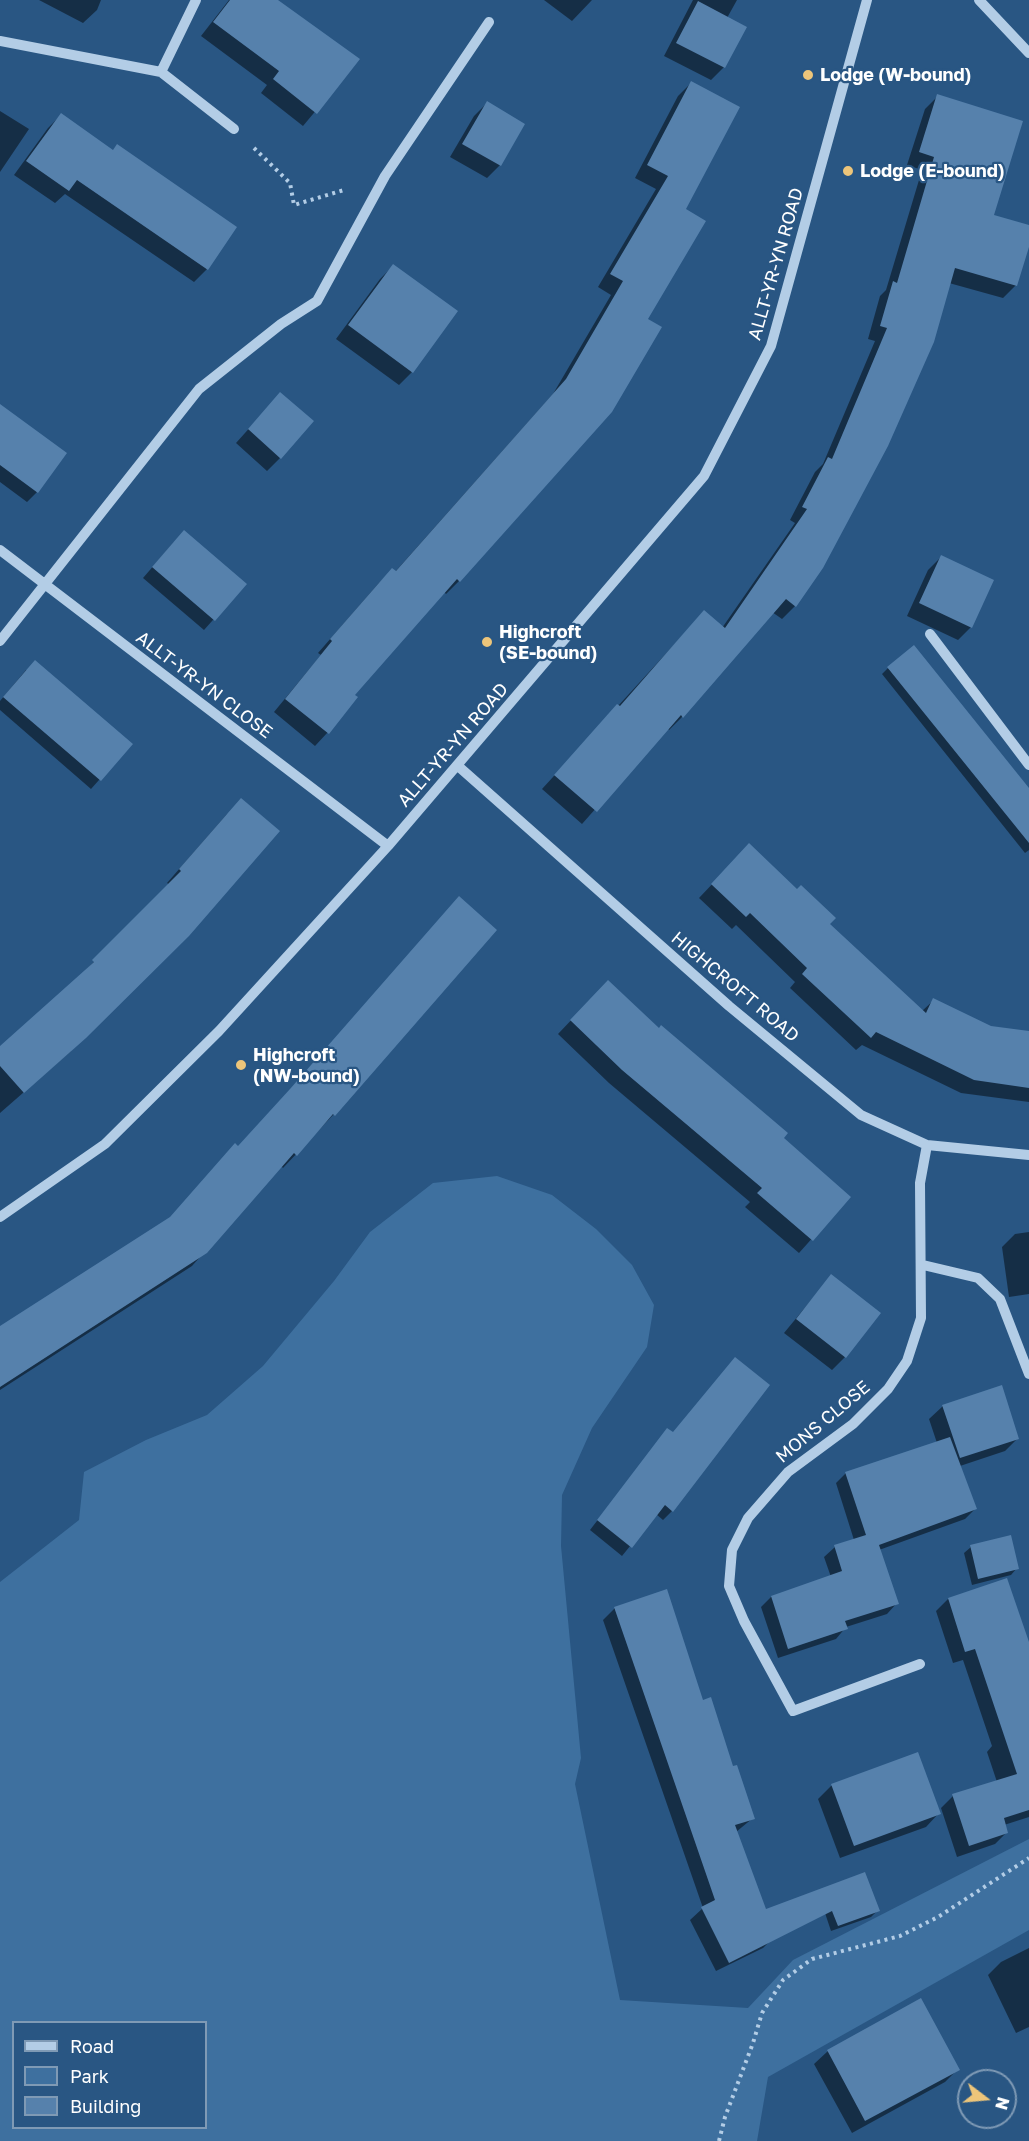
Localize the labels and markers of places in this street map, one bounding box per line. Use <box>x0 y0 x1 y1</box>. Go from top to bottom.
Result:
place label: Lodge (W-bound) <box>820 64 971 86</box>
marker: Lodge (W-bound) <box>801 68 815 82</box>
place label: Lodge (E-bound) <box>860 160 1005 182</box>
marker: Lodge (E-bound) <box>841 164 855 178</box>
place label: Highcroft (SE-bound) <box>499 621 597 664</box>
marker: Highcroft (SE-bound) <box>480 635 494 649</box>
place label: Highcroft (NW-bound) <box>253 1044 360 1086</box>
marker: Highcroft (NW-bound) <box>234 1058 248 1072</box>

